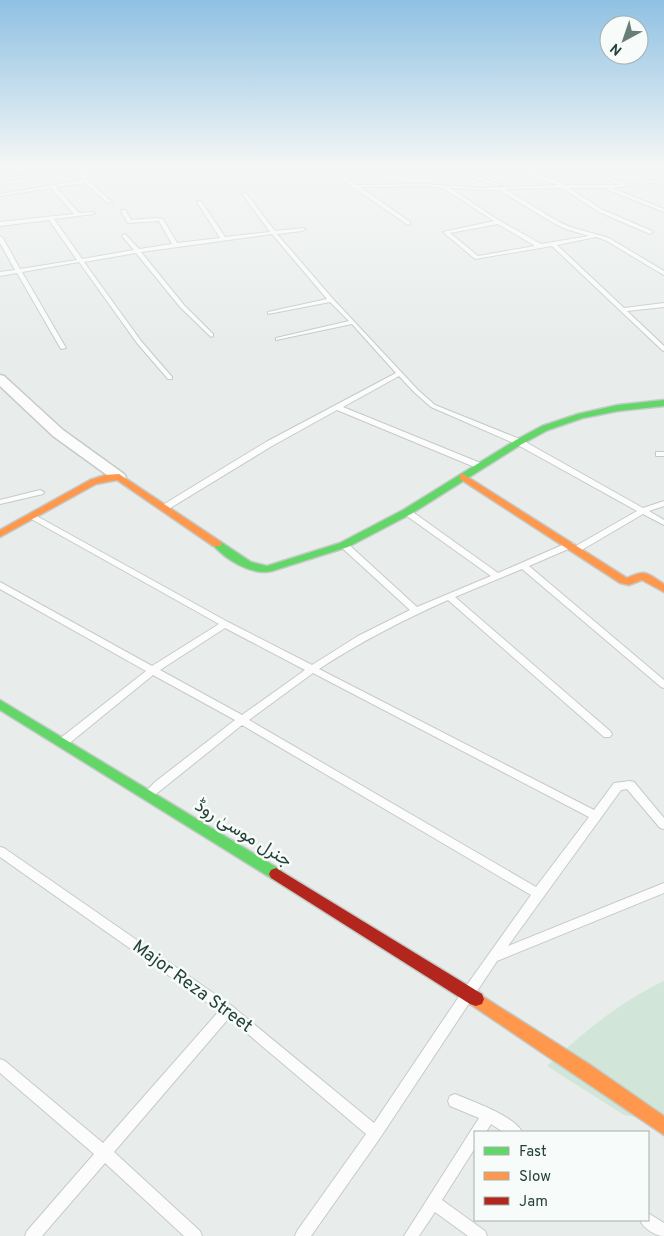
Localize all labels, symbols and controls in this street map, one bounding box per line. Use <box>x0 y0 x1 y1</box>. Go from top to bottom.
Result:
north arrow <box>599 15 649 65</box>
text: N <box>607 39 626 59</box>
street label: جنرل موسیٰ روڈ <box>190 795 296 873</box>
street label: Major Reza Street <box>127 936 257 1038</box>
legend <box>474 1131 649 1221</box>
text: Fast <box>519 1143 547 1162</box>
text: Slow <box>519 1168 551 1187</box>
text: Jam <box>519 1193 548 1212</box>

